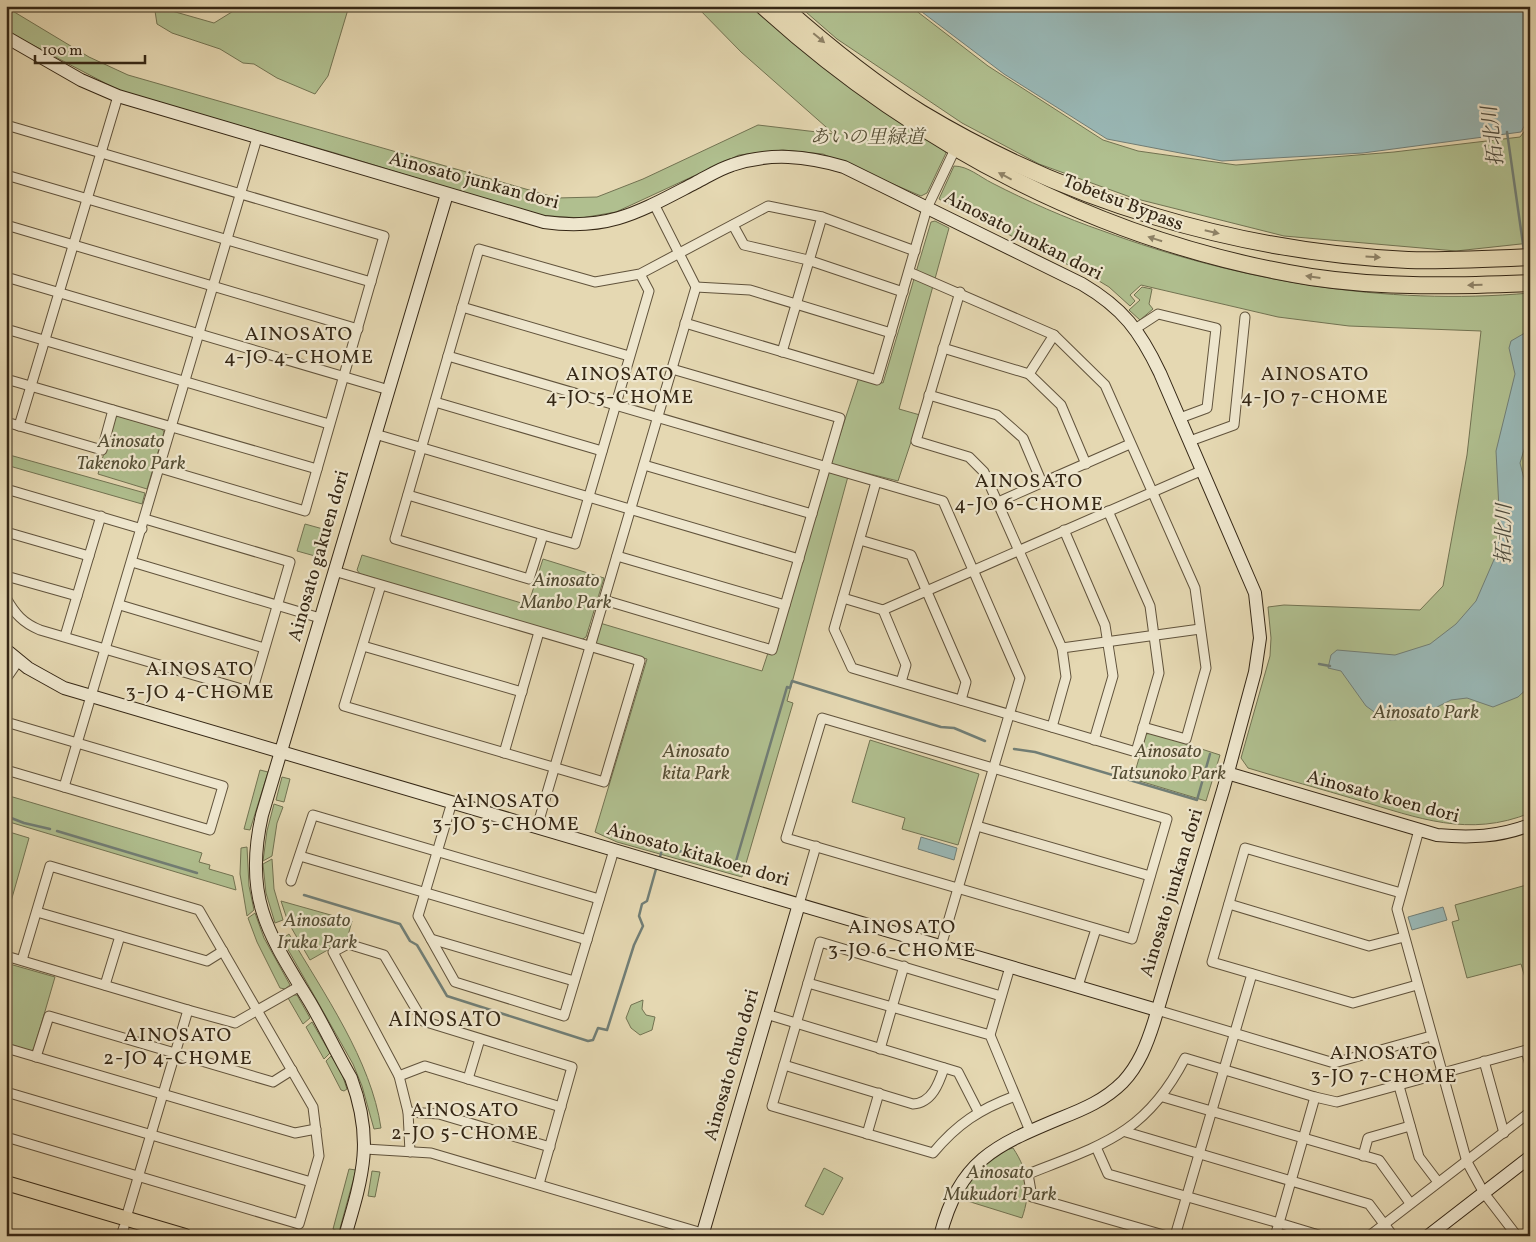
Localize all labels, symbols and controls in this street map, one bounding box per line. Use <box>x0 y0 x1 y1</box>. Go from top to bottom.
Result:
scale bar <box>35 32 145 64</box>
one-way arrow <box>813 32 825 43</box>
text: 100 m <box>42 41 82 62</box>
water label: 拓北川 <box>1476 103 1512 167</box>
park label: あいの里緑道 <box>810 125 927 151</box>
street label: Ainosato junkan dori <box>386 146 562 216</box>
street label: Tobetsu Bypass <box>1059 168 1187 238</box>
one-way arrow <box>998 172 1012 180</box>
street label: Ainosato junkan dori <box>939 185 1107 287</box>
one-way arrow <box>1205 228 1220 236</box>
one-way arrow <box>1147 235 1162 243</box>
one-way arrow <box>1365 254 1381 262</box>
one-way arrow <box>1304 273 1320 281</box>
one-way arrow <box>1466 281 1482 289</box>
district label: AINOSATO 4-JO 4-CHOME <box>224 321 374 372</box>
district label: AINOSATO 4-JO 5-CHOME <box>546 361 694 412</box>
district label: AINOSATO 4-JO 7-CHOME <box>1241 361 1389 412</box>
park label: Ainosato Takenoko Park <box>76 429 186 477</box>
street label: Ainosato gakuen dori <box>282 467 356 645</box>
district label: AINOSATO 4-JO 6-CHOME <box>954 468 1104 519</box>
water label: 拓北川 <box>1490 502 1520 564</box>
park label: Ainosato Manbo Park <box>519 568 612 616</box>
district label: AINOSATO 3-JO 4-CHOME <box>125 656 275 707</box>
park label: Ainosato Park <box>1372 700 1479 726</box>
park label: Ainosato kita Park <box>662 739 730 787</box>
park label: Ainosato Tatsunoko Park <box>1110 739 1226 787</box>
street label: Ainosato koen dori <box>1304 764 1462 830</box>
district label: AINOSATO 3-JO 5-CHOME <box>432 788 580 839</box>
street label: Ainosato junkan dori <box>1134 805 1210 981</box>
street label: Ainosato kitakoen dori <box>603 816 793 894</box>
park label: Ainosato Iruka Park <box>277 908 357 956</box>
district label: AINOSATO 3-JO 6-CHOME <box>828 914 976 965</box>
street label: Ainosato chuo dori <box>698 986 766 1144</box>
district label: AINOSATO <box>388 1006 502 1035</box>
district label: AINOSATO 2-JO 4-CHOME <box>103 1022 253 1073</box>
district label: AINOSATO 3-JO 7-CHOME <box>1311 1040 1457 1091</box>
district label: AINOSATO 2-JO 5-CHOME <box>391 1097 539 1148</box>
park label: Ainosato Mukudori Park <box>942 1160 1057 1208</box>

